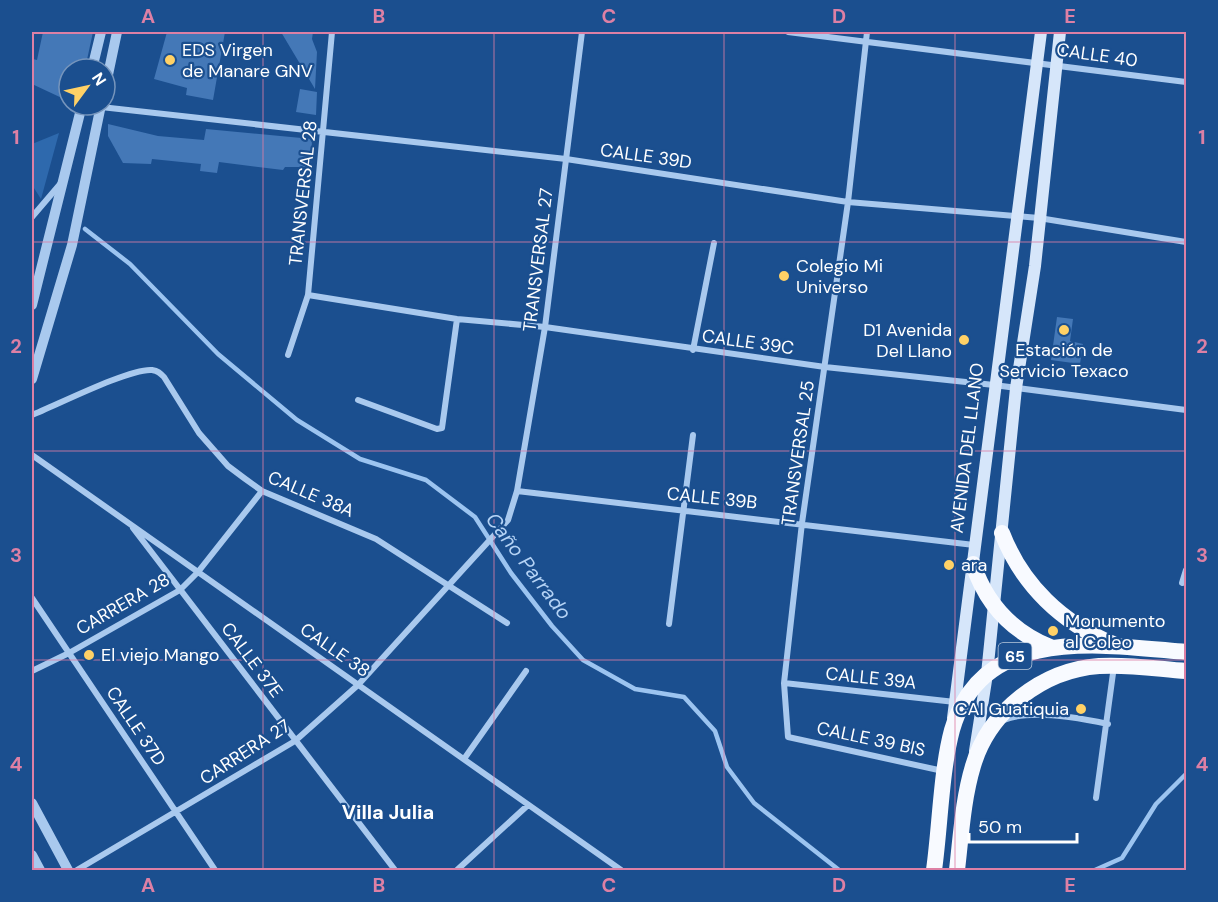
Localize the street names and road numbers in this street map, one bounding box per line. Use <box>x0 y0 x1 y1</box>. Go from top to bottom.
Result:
street label: CALLE 40 <box>1055 37 1139 73</box>
street label: TRANSVERSAL 28 <box>283 119 323 267</box>
street label: CALLE 39D <box>599 138 693 174</box>
street label: TRANSVERSAL 27 <box>517 187 559 333</box>
street label: CALLE 39C <box>700 324 796 360</box>
street label: AVENIDA DEL LLANO <box>945 361 989 535</box>
street label: TRANSVERSAL 25 <box>776 379 820 527</box>
street label: CALLE 38A <box>264 465 358 523</box>
street label: CALLE 39B <box>666 481 759 515</box>
street label: CARRERA 28 <box>72 567 174 641</box>
street label: CALLE 37E <box>216 617 288 703</box>
street label: CALLE 38 <box>295 617 375 683</box>
road number: 65 <box>998 643 1032 669</box>
street label: CALLE 39A <box>824 661 918 695</box>
street label: CALLE 37D <box>101 682 171 770</box>
street label: CARRERA 27 <box>195 714 295 790</box>
street label: CALLE 39 BIS <box>815 716 927 762</box>

